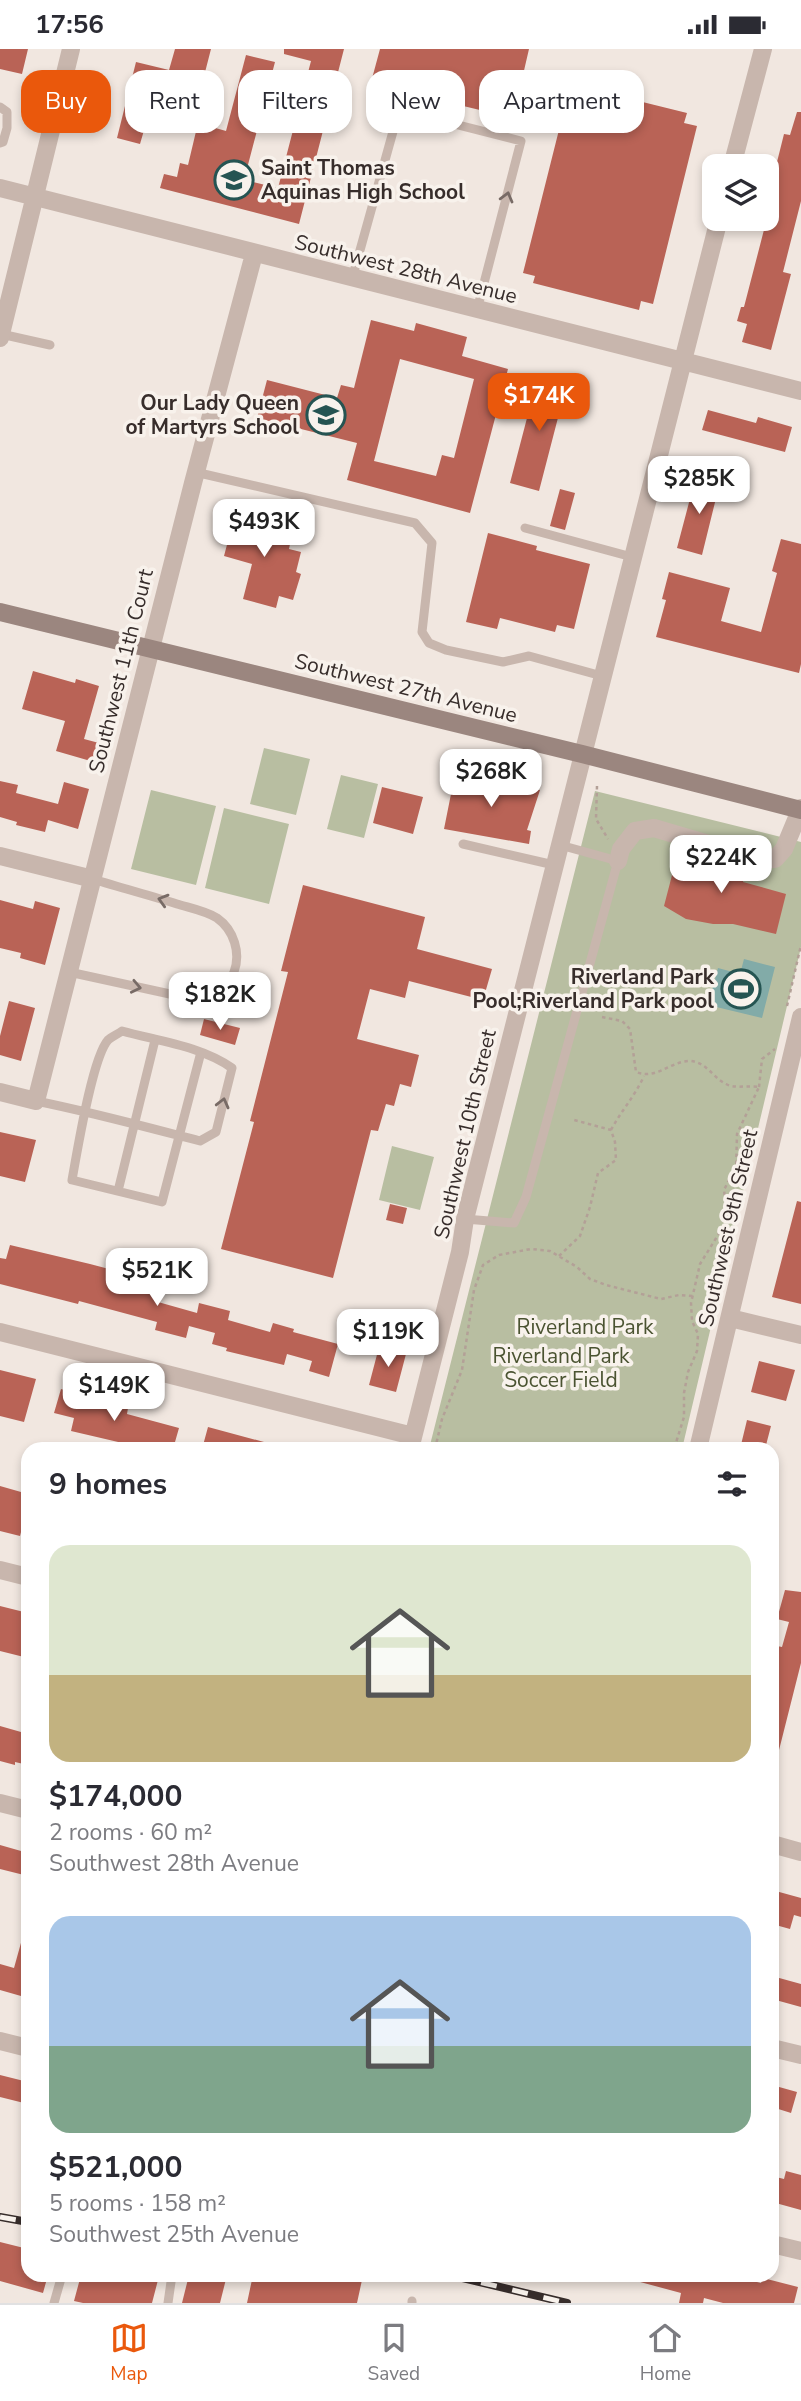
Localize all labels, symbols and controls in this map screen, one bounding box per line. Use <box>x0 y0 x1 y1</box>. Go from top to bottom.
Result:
text: 17:56 <box>35 7 104 42</box>
chip: Buy <box>21 70 111 133</box>
chip: Rent <box>125 70 224 133</box>
chip: Filters <box>238 70 352 133</box>
chip: New <box>366 70 465 133</box>
chip: Apartment <box>479 70 644 133</box>
place label: Saint Thomas Aquinas High School <box>261 154 465 206</box>
map controls <box>702 154 779 231</box>
button: layers <box>702 154 779 231</box>
school or university icon: Saint Thomas Aquinas High School <box>213 159 255 201</box>
one-way arrow <box>499 191 513 203</box>
street label: Southwest 28th Avenue <box>292 228 520 310</box>
pin: $174K <box>490 373 588 433</box>
text: $174K <box>504 380 574 411</box>
place label: Our Lady Queen of Martyrs School <box>125 389 299 441</box>
school or university icon: Our Lady Queen of Martyrs School <box>305 394 347 436</box>
pin: $285K <box>650 456 748 516</box>
text: $285K <box>664 463 734 494</box>
pin: $493K <box>215 499 313 559</box>
text: $493K <box>229 506 299 537</box>
street label: Southwest 11th Court <box>82 566 160 776</box>
street label: Southwest 27th Avenue <box>292 647 520 729</box>
pin: $268K <box>442 749 540 809</box>
text: $268K <box>456 756 526 787</box>
pin: $224K <box>672 835 770 895</box>
text: $224K <box>686 842 756 873</box>
one-way arrow <box>157 893 169 908</box>
place label: Riverland Park Pool;Riverland Park pool <box>472 963 715 1015</box>
sports icon: Riverland Park Pool;Riverland Park pool <box>720 968 762 1010</box>
pin: $182K <box>171 972 269 1032</box>
one-way arrow <box>130 978 142 993</box>
text: $182K <box>185 979 255 1010</box>
street label: Southwest 10th Street <box>427 1026 503 1241</box>
one-way arrow <box>215 1097 229 1109</box>
street label: Southwest 9th Street <box>692 1126 764 1329</box>
pin: $521K <box>108 1249 206 1308</box>
text: $521K <box>122 1255 192 1286</box>
pin: $119K <box>339 1309 437 1369</box>
park label: Riverland Park <box>516 1313 654 1341</box>
text: $119K <box>353 1316 423 1347</box>
park label: Riverland Park Soccer Field <box>492 1342 630 1394</box>
pin: $149K <box>65 1363 163 1423</box>
text: $149K <box>79 1370 149 1401</box>
text: 9 homes <box>49 1464 167 1505</box>
icon: filters <box>713 1465 751 1503</box>
icon: home <box>337 1590 463 1716</box>
text: $174,000 <box>49 1776 182 1817</box>
text: 2 rooms · 60 m² <box>49 1817 212 1848</box>
text: Southwest 28th Avenue <box>49 1848 299 1879</box>
icon: home <box>337 1961 463 2087</box>
text: $521,000 <box>49 2147 182 2188</box>
text: 5 rooms · 158 m² <box>49 2188 226 2219</box>
text: Southwest 25th Avenue <box>49 2219 299 2250</box>
tab: Map <box>110 2319 148 2387</box>
tab: Saved <box>368 2319 420 2387</box>
tab: Home <box>640 2319 691 2387</box>

